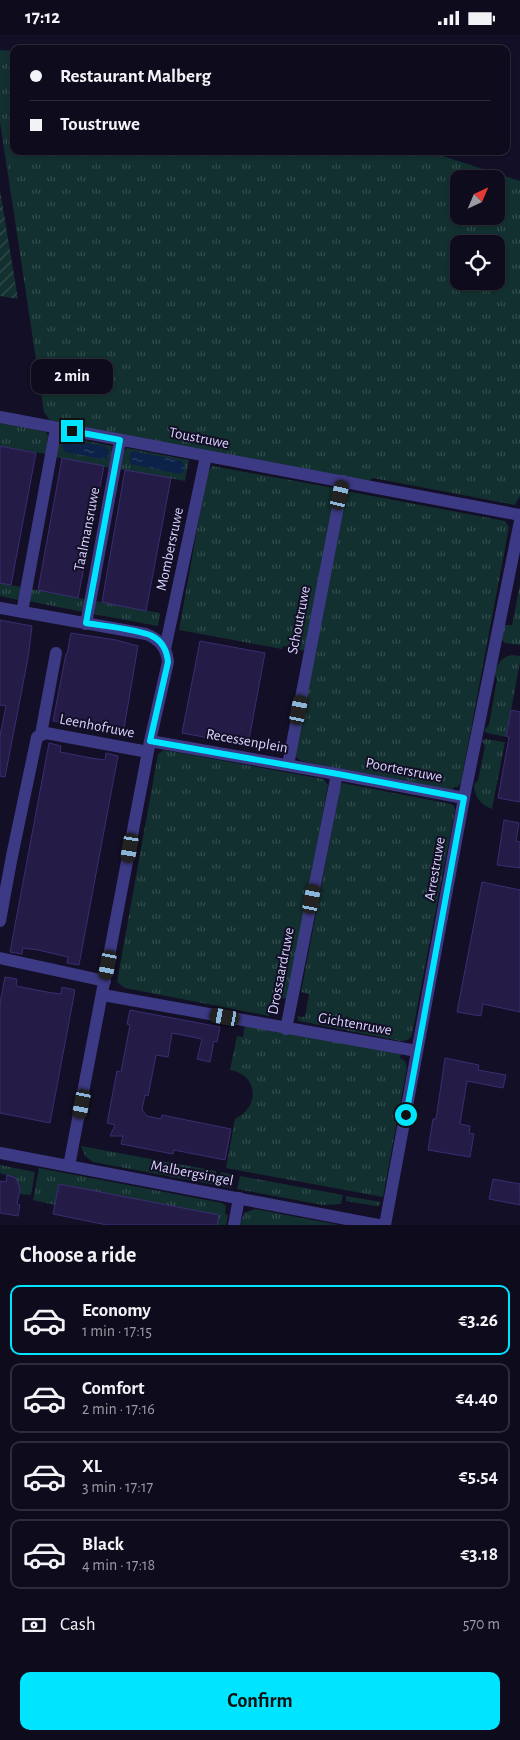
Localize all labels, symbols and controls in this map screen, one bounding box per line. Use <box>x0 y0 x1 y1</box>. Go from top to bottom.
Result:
text: 17:12 <box>25 8 60 27</box>
text: Restaurant Malberg <box>60 67 211 86</box>
text: Toustruwe <box>60 115 140 134</box>
north arrow <box>450 170 505 225</box>
map controls <box>450 170 505 290</box>
button: locate <box>450 235 505 290</box>
callout: 2 min <box>31 359 113 393</box>
text: 2 min <box>54 368 90 384</box>
route end <box>61 420 83 442</box>
street label: Toustruwe <box>168 425 230 451</box>
car <box>329 479 350 511</box>
street label: Taalmansruwe <box>72 486 102 572</box>
street label: Mombersruwe <box>154 506 186 592</box>
street label: Schoutruwe <box>285 584 313 655</box>
car <box>288 694 309 726</box>
street label: Leenhofruwe <box>58 711 136 741</box>
street label: Recessenplein <box>205 726 289 756</box>
street label: Poortersruwe <box>364 755 444 785</box>
car <box>120 832 139 864</box>
street label: Arrestruwe <box>422 836 448 902</box>
car <box>301 883 322 915</box>
street label: Drossaardruwe <box>265 926 297 1016</box>
car <box>97 949 118 981</box>
car <box>208 1007 241 1027</box>
street label: Gichtenruwe <box>317 1010 393 1038</box>
car <box>71 1088 92 1120</box>
route start <box>395 1104 417 1126</box>
street label: Malbergsingel <box>149 1158 235 1188</box>
text: Choose a ride <box>20 1244 136 1266</box>
icon: car <box>22 1298 67 1343</box>
text: Economy <box>82 1301 151 1320</box>
text: €3.26 <box>458 1311 498 1330</box>
text: 1 min · 17:15 <box>82 1323 152 1339</box>
icon: car <box>22 1376 67 1421</box>
text: Comfort <box>82 1379 144 1398</box>
text: €4.40 <box>456 1389 498 1408</box>
text: 2 min · 17:16 <box>82 1401 155 1417</box>
icon: car <box>22 1454 67 1499</box>
text: XL <box>82 1457 102 1476</box>
text: €5.54 <box>459 1467 498 1486</box>
text: 3 min · 17:17 <box>82 1479 153 1495</box>
icon: car <box>22 1532 67 1577</box>
text: Black <box>82 1535 124 1554</box>
text: €3.18 <box>460 1545 498 1564</box>
text: 4 min · 17:18 <box>82 1557 155 1573</box>
icon: cash <box>20 1611 48 1639</box>
text: Cash <box>60 1615 96 1634</box>
text: 570 m <box>463 1616 500 1632</box>
button: Confirm <box>20 1672 500 1730</box>

